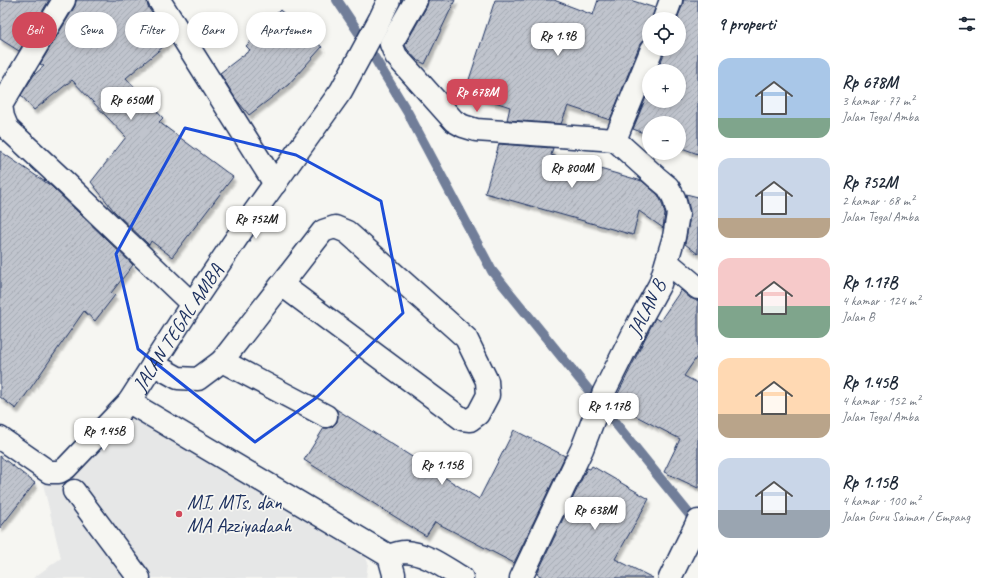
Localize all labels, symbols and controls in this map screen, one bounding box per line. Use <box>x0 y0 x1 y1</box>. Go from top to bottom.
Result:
chip: Beli <box>12 12 57 48</box>
chip: Sewa <box>65 12 117 48</box>
chip: Filter <box>125 12 179 48</box>
chip: Baru <box>187 12 238 48</box>
chip: Apartemen <box>246 12 326 48</box>
map controls <box>642 12 686 160</box>
button: locate <box>642 12 686 56</box>
icon: filters <box>956 13 978 35</box>
text: 9 properti <box>718 14 775 35</box>
pin: Rp 1.9B <box>521 23 595 57</box>
text: Rp 1.9B <box>540 28 576 44</box>
button: + <box>642 64 686 108</box>
text: Rp 678M <box>842 72 898 93</box>
icon: home <box>750 74 798 122</box>
pin: Rp 678M <box>440 79 514 113</box>
text: Rp 678M <box>456 84 498 100</box>
pin: Rp 650M <box>94 87 168 121</box>
text: Rp 650M <box>110 92 152 108</box>
text: 3 kamar · 77 m² <box>842 93 914 109</box>
text: Jalan Tegal Amba <box>842 109 918 125</box>
button: − <box>642 116 686 160</box>
pin: Rp 800M <box>535 155 609 189</box>
text: Rp 800M <box>551 160 593 176</box>
text: Rp 752M <box>842 172 897 193</box>
icon: home <box>750 174 798 222</box>
text: 2 kamar · 68 m² <box>842 193 914 209</box>
pin: Rp 752M <box>219 206 293 240</box>
text: Jalan Tegal Amba <box>842 209 918 225</box>
text: Rp 752M <box>235 211 277 227</box>
street label: JALAN TEGAL AMBA <box>127 258 229 397</box>
text: Rp 1.17B <box>842 272 897 293</box>
street label: JALAN B <box>621 274 672 342</box>
icon: home <box>750 274 798 322</box>
text: 4 kamar · 124 m² <box>842 293 920 309</box>
text: Jalan B <box>842 309 875 325</box>
text: Rp 1.45B <box>842 372 897 393</box>
icon: home <box>750 374 798 422</box>
pin: Rp 1.17B <box>568 393 650 427</box>
text: 4 kamar · 152 m² <box>842 393 920 409</box>
text: Rp 1.17B <box>588 398 630 414</box>
text: Jalan Tegal Amba <box>842 409 918 425</box>
pin: Rp 1.45B <box>63 418 145 452</box>
text: Rp 1.45B <box>83 423 125 439</box>
pin: Rp 1.15B <box>401 452 483 486</box>
text: Rp 1.15B <box>421 457 463 473</box>
text: Rp 1.15B <box>842 472 897 493</box>
icon: home <box>750 474 798 522</box>
place label: MI, MTs, dan MA Azziyadaah <box>187 490 292 538</box>
text: 4 kamar · 100 m² <box>842 493 920 509</box>
pin: Rp 638M <box>558 497 632 531</box>
text: Rp 638M <box>574 502 616 518</box>
marker: MI, MTs, dan MA Azziyadaah <box>174 509 184 519</box>
text: Jalan Guru Saiman / Empang <box>842 509 970 525</box>

